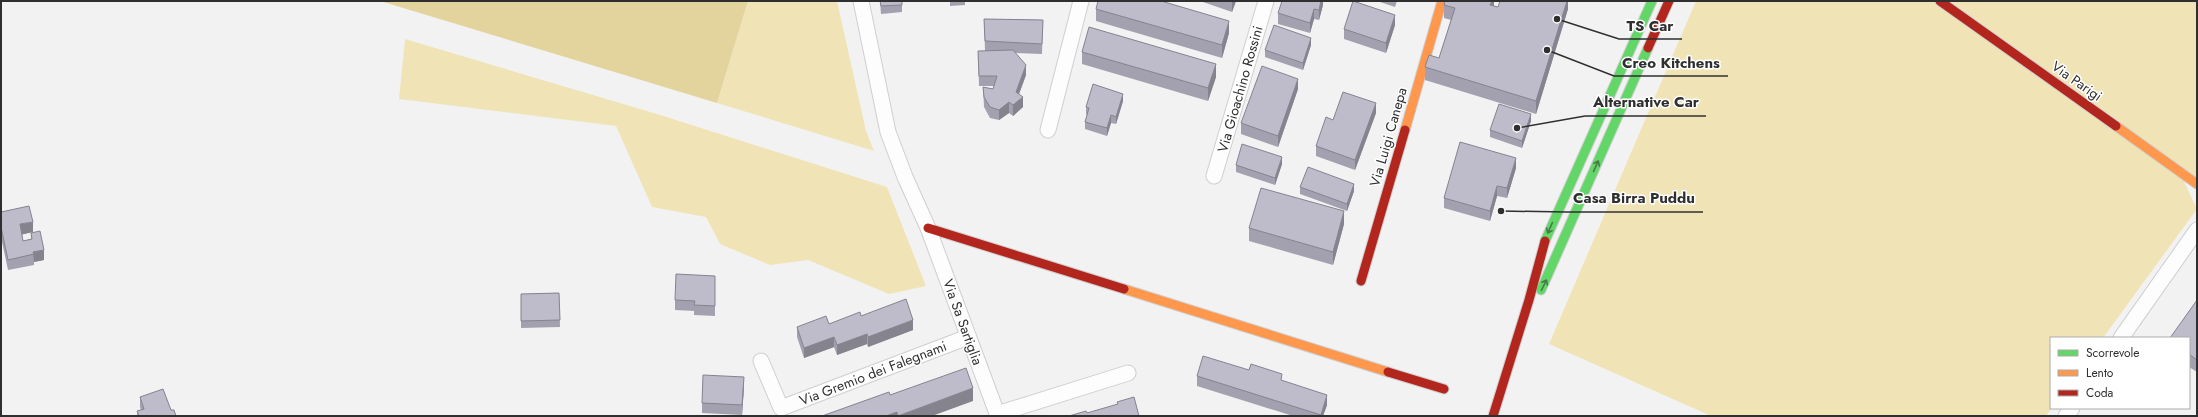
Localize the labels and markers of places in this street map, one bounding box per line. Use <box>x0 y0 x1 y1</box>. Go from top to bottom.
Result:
callout: TS Car <box>1619 12 1682 39</box>
callout: Creo Kitchens <box>1614 49 1728 76</box>
callout: Alternative Car <box>1585 89 1706 116</box>
callout: Casa Birra Puddu <box>1566 185 1703 212</box>

